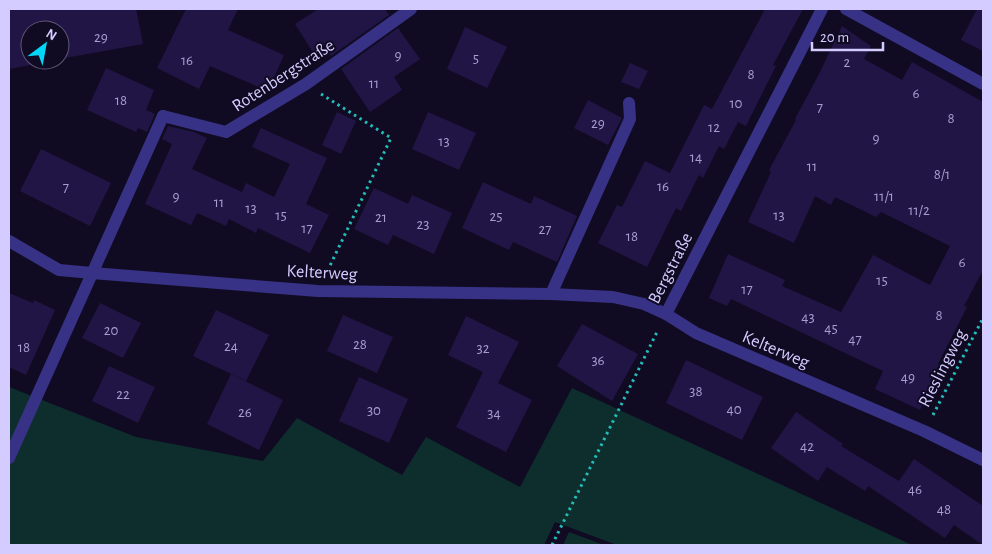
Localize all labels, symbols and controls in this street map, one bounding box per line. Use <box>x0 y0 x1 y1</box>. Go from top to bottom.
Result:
north arrow <box>20 20 70 70</box>
scale bar <box>812 20 883 52</box>
text: N <box>44 26 59 43</box>
house number: 29 <box>94 30 108 45</box>
text: 20 m <box>820 30 849 45</box>
street label: Rotenbergstraße <box>229 36 338 116</box>
house number: 9 <box>394 48 402 63</box>
house number: 5 <box>473 51 479 66</box>
house number: 16 <box>181 53 193 68</box>
house number: 2 <box>844 55 851 70</box>
house number: 8 <box>747 67 755 82</box>
house number: 11 <box>369 76 379 91</box>
house number: 6 <box>912 86 920 101</box>
house number: 18 <box>115 93 127 108</box>
house number: 10 <box>729 96 743 111</box>
house number: 7 <box>817 100 823 115</box>
house number: 8 <box>947 111 955 126</box>
house number: 29 <box>591 116 605 131</box>
house number: 12 <box>708 120 720 135</box>
house number: 9 <box>872 131 880 146</box>
house number: 13 <box>438 134 450 149</box>
house number: 14 <box>690 150 702 165</box>
house number: 11 <box>807 159 817 174</box>
house number: 8/1 <box>934 167 950 182</box>
house number: 16 <box>657 179 669 194</box>
house number: 7 <box>63 180 69 195</box>
house number: 9 <box>172 189 180 204</box>
house number: 11/1 <box>874 189 894 204</box>
house number: 11 <box>214 195 224 210</box>
house number: 13 <box>245 201 257 216</box>
house number: 11/2 <box>908 203 930 218</box>
house number: 15 <box>275 208 287 223</box>
house number: 13 <box>773 208 785 223</box>
house number: 25 <box>489 209 503 224</box>
house number: 21 <box>375 210 387 225</box>
house number: 23 <box>416 217 430 232</box>
house number: 17 <box>301 221 313 236</box>
house number: 27 <box>538 222 552 237</box>
house number: 18 <box>626 229 638 244</box>
street label: Bergstraße <box>645 230 696 307</box>
house number: 6 <box>958 255 966 270</box>
street label: Kelterweg <box>286 262 358 284</box>
house number: 15 <box>876 273 888 288</box>
house number: 17 <box>741 282 753 297</box>
house number: 8 <box>935 308 943 323</box>
house number: 43 <box>801 310 815 325</box>
house number: 45 <box>824 321 838 336</box>
house number: 20 <box>104 323 118 338</box>
street label: Rieslingweg <box>916 326 970 410</box>
street label: Kelterweg <box>740 328 812 372</box>
house number: 47 <box>848 332 862 347</box>
house number: 28 <box>353 337 367 352</box>
house number: 24 <box>224 339 238 354</box>
house number: 18 <box>18 340 30 355</box>
house number: 32 <box>476 341 490 356</box>
house number: 36 <box>591 353 605 368</box>
house number: 49 <box>901 370 915 385</box>
house number: 38 <box>689 384 703 399</box>
house number: 22 <box>116 387 130 402</box>
house number: 40 <box>726 402 742 417</box>
house number: 30 <box>367 403 381 418</box>
house number: 26 <box>238 405 252 420</box>
house number: 34 <box>487 406 501 421</box>
house number: 42 <box>800 439 814 454</box>
house number: 46 <box>908 482 922 497</box>
house number: 48 <box>937 502 951 517</box>

